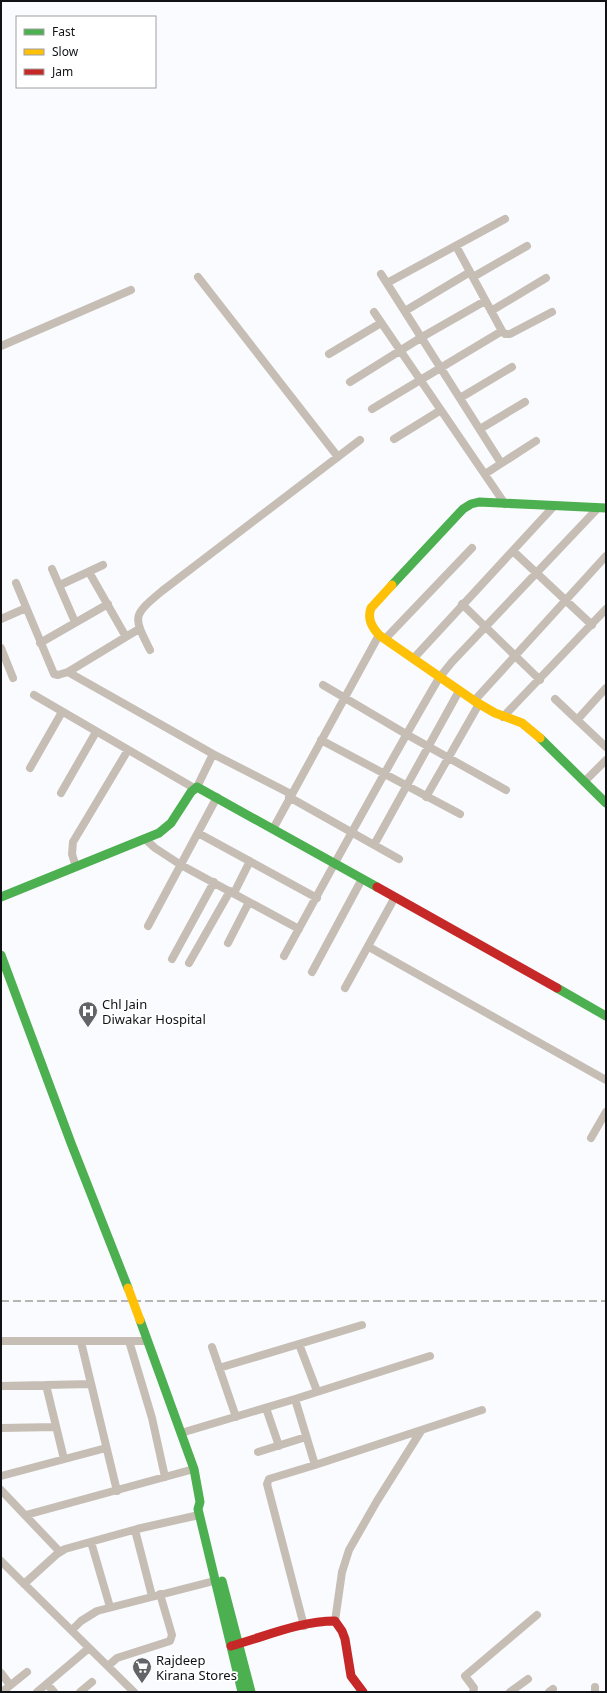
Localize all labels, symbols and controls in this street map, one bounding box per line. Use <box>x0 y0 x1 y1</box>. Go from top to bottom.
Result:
legend <box>16 16 156 88</box>
text: Fast <box>52 23 76 40</box>
text: Slow <box>52 43 79 60</box>
text: Jam <box>51 63 73 80</box>
place label: Chl Jain Diwakar Hospital <box>102 995 206 1028</box>
hospital icon: Chl Jain Diwakar Hospital <box>77 1000 99 1028</box>
place label: Rajdeep Kirana Stores <box>156 1651 237 1684</box>
supermarket icon: Rajdeep Kirana Stores <box>131 1656 153 1684</box>

